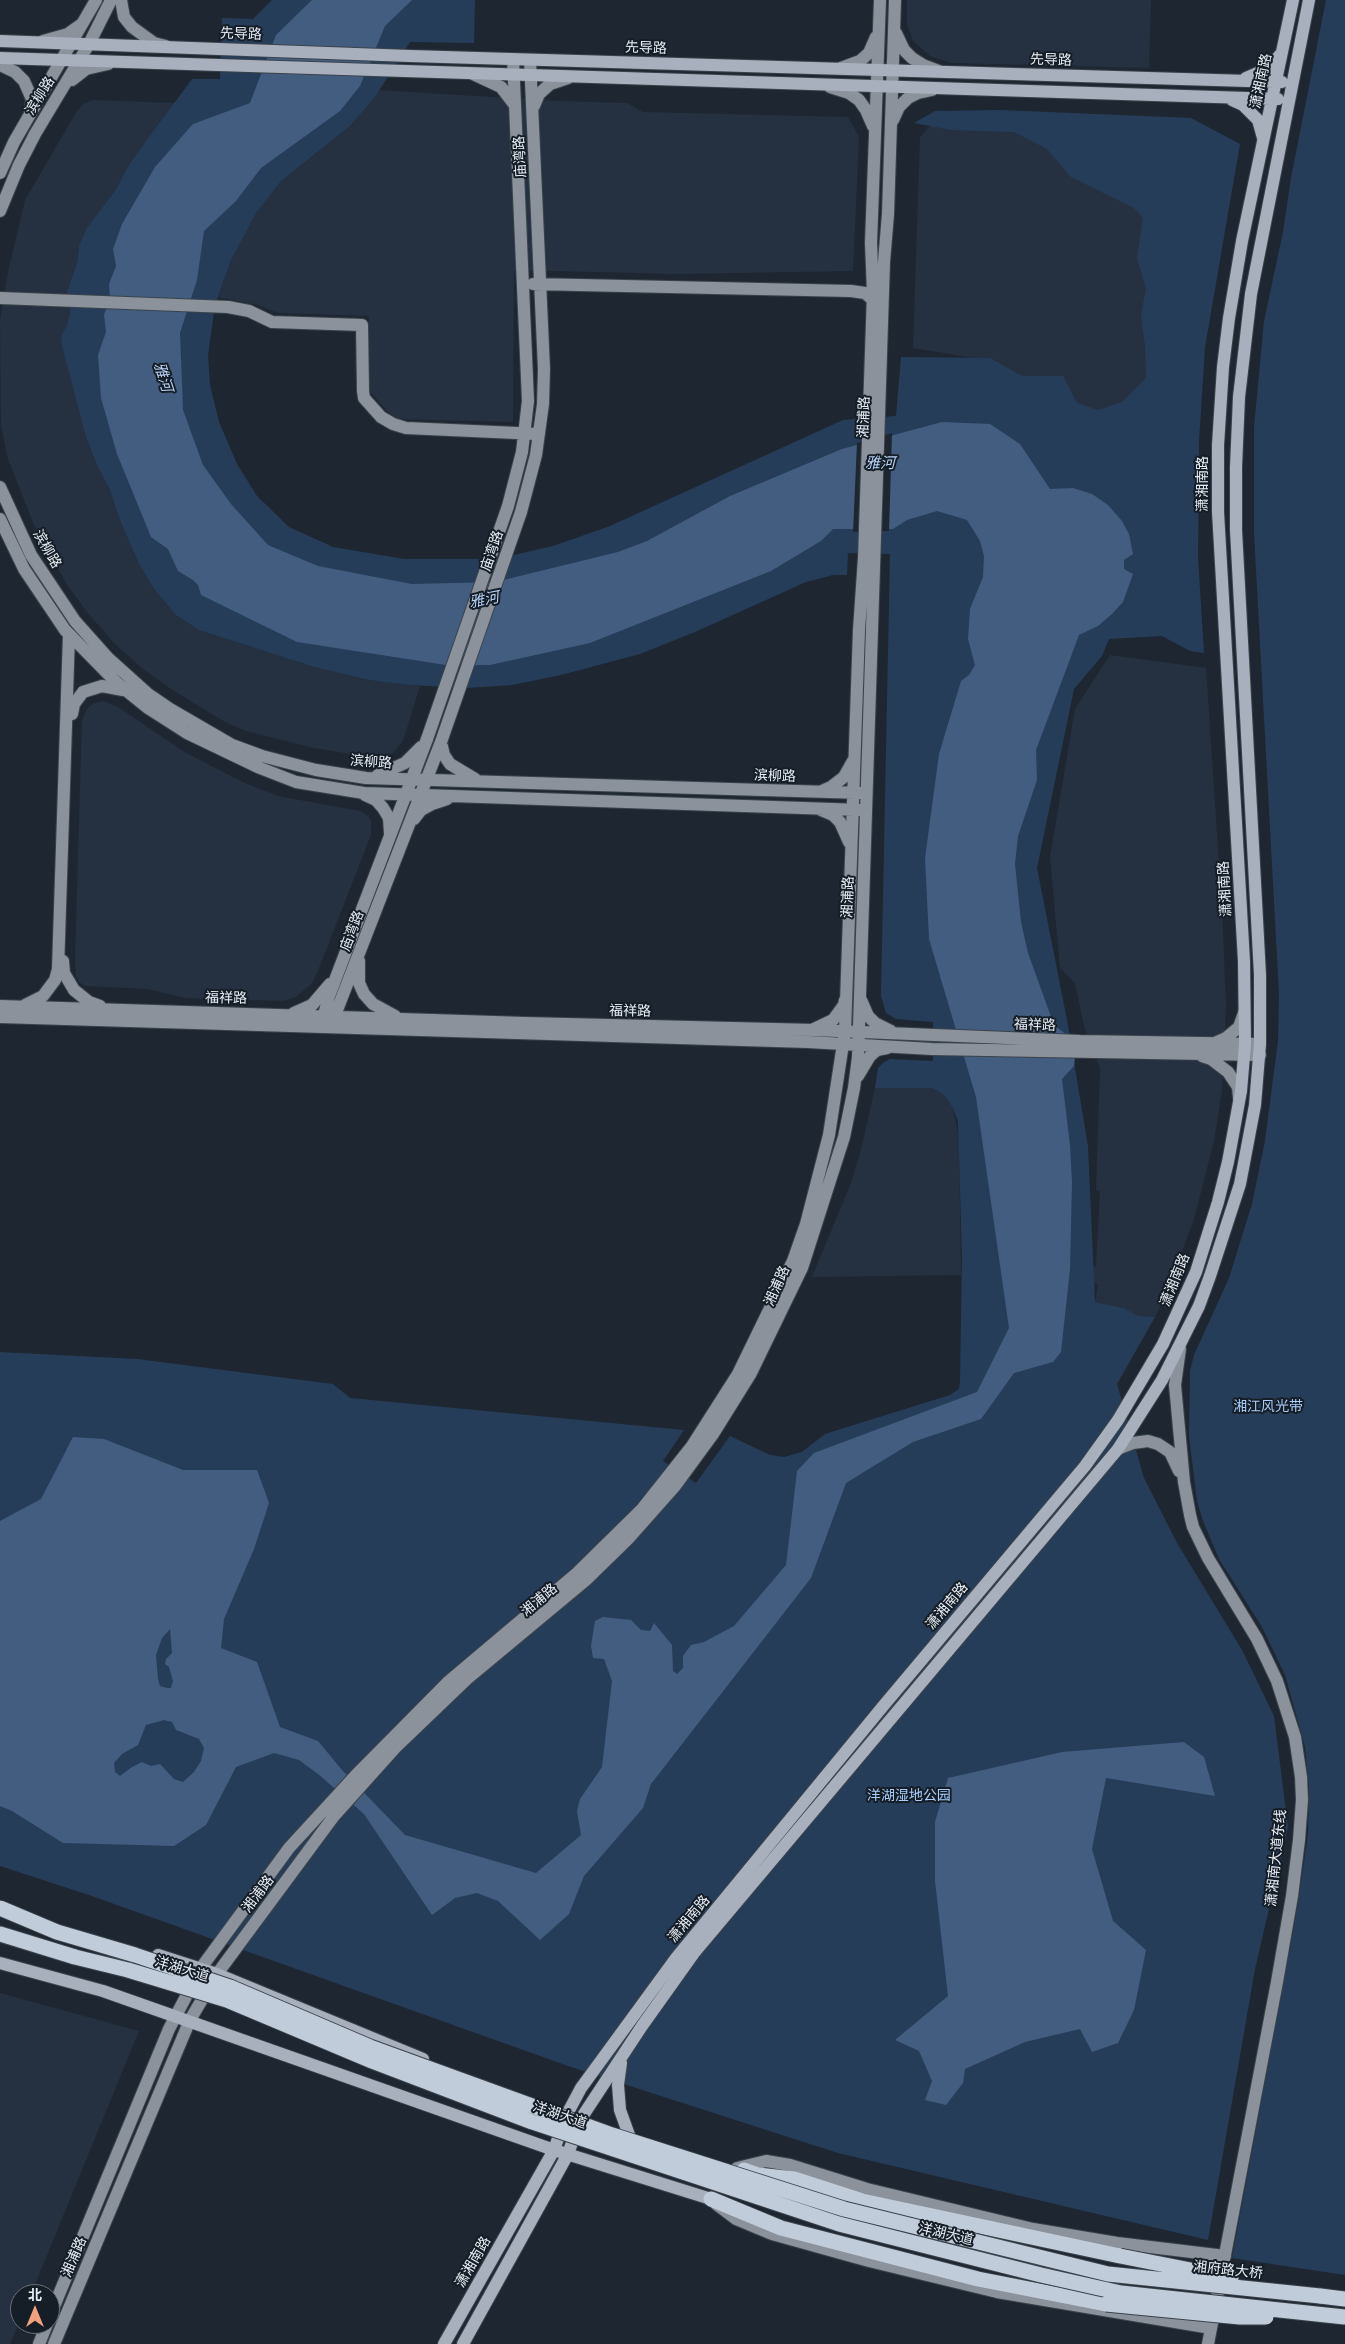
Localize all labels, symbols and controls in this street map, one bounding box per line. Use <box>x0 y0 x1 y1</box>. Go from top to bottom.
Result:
street label: 先导路 <box>220 25 262 43</box>
street label: 先导路 <box>625 39 667 57</box>
street label: 先导路 <box>1030 51 1072 69</box>
street label: 潇湘南路 <box>1247 52 1275 110</box>
street label: 滨柳路 <box>22 74 58 118</box>
street label: 庙湾路 <box>511 136 529 178</box>
water label: 雅河 <box>150 360 176 394</box>
street label: 湘浦路 <box>855 396 873 438</box>
water label: 雅河 <box>865 454 895 472</box>
street label: 潇湘南路 <box>1195 456 1211 512</box>
street label: 滨柳路 <box>29 527 65 571</box>
street label: 庙湾路 <box>477 528 507 574</box>
water label: 雅河 <box>468 588 500 612</box>
street label: 滨柳路 <box>349 752 393 772</box>
street label: 滨柳路 <box>754 767 796 785</box>
street label: 潇湘南路 <box>1215 861 1235 917</box>
street label: 湘浦路 <box>839 876 857 918</box>
street label: 庙湾路 <box>337 908 367 954</box>
street label: 福祥路 <box>205 989 247 1007</box>
street label: 福祥路 <box>609 1002 651 1020</box>
street label: 福祥路 <box>1014 1016 1056 1034</box>
street label: 潇湘南路 <box>1157 1251 1193 1309</box>
street label: 湘浦路 <box>761 1263 793 1309</box>
park label: 湘江风光带 <box>1233 1399 1303 1415</box>
street label: 潇湘南路 <box>923 1579 971 1633</box>
street label: 湘浦路 <box>518 1580 560 1620</box>
park label: 洋湖湿地公园 <box>867 1788 951 1804</box>
street label: 潇湘南大道东线 <box>1263 1808 1289 1908</box>
street label: 湘浦路 <box>239 1872 277 1916</box>
street label: 潇湘南路 <box>665 1892 713 1946</box>
street label: 洋湖大道 <box>153 1953 211 1985</box>
street label: 洋湖大道 <box>531 2098 589 2132</box>
street label: 洋湖大道 <box>917 2219 975 2249</box>
street label: 湘浦路 <box>58 2234 90 2280</box>
street label: 潇湘南路 <box>452 2234 494 2290</box>
street label: 湘府路大桥 <box>1192 2258 1264 2282</box>
north arrow <box>10 2284 60 2334</box>
text: 北 <box>28 2287 42 2303</box>

